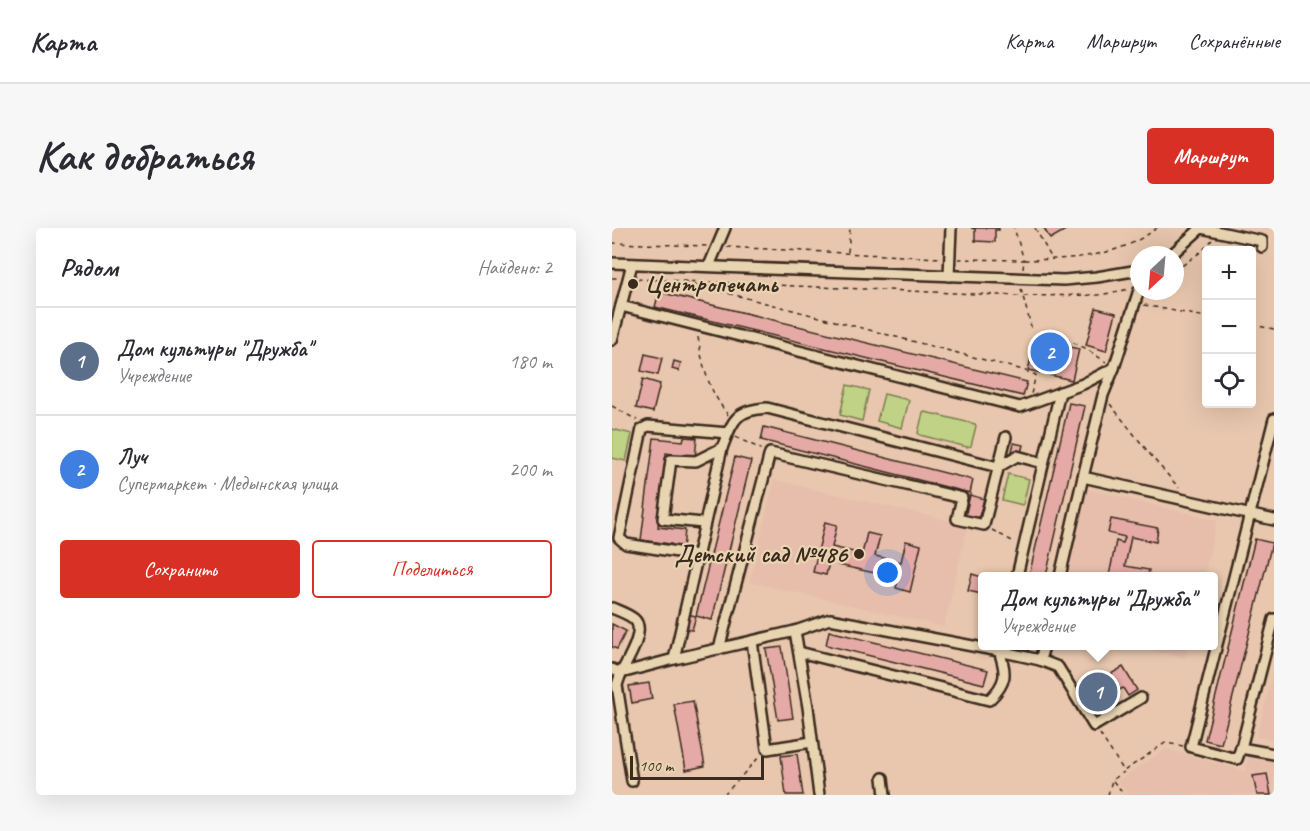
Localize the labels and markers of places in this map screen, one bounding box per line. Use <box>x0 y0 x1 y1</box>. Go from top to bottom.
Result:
place label: Центропечать <box>645 269 779 299</box>
marker: Центропечать <box>626 277 640 291</box>
pin: 2 <box>1030 330 1070 374</box>
place label: Детский сад №486 <box>675 539 849 569</box>
marker: Детский сад №486 <box>852 547 866 561</box>
pin: 1 <box>1078 670 1118 714</box>

